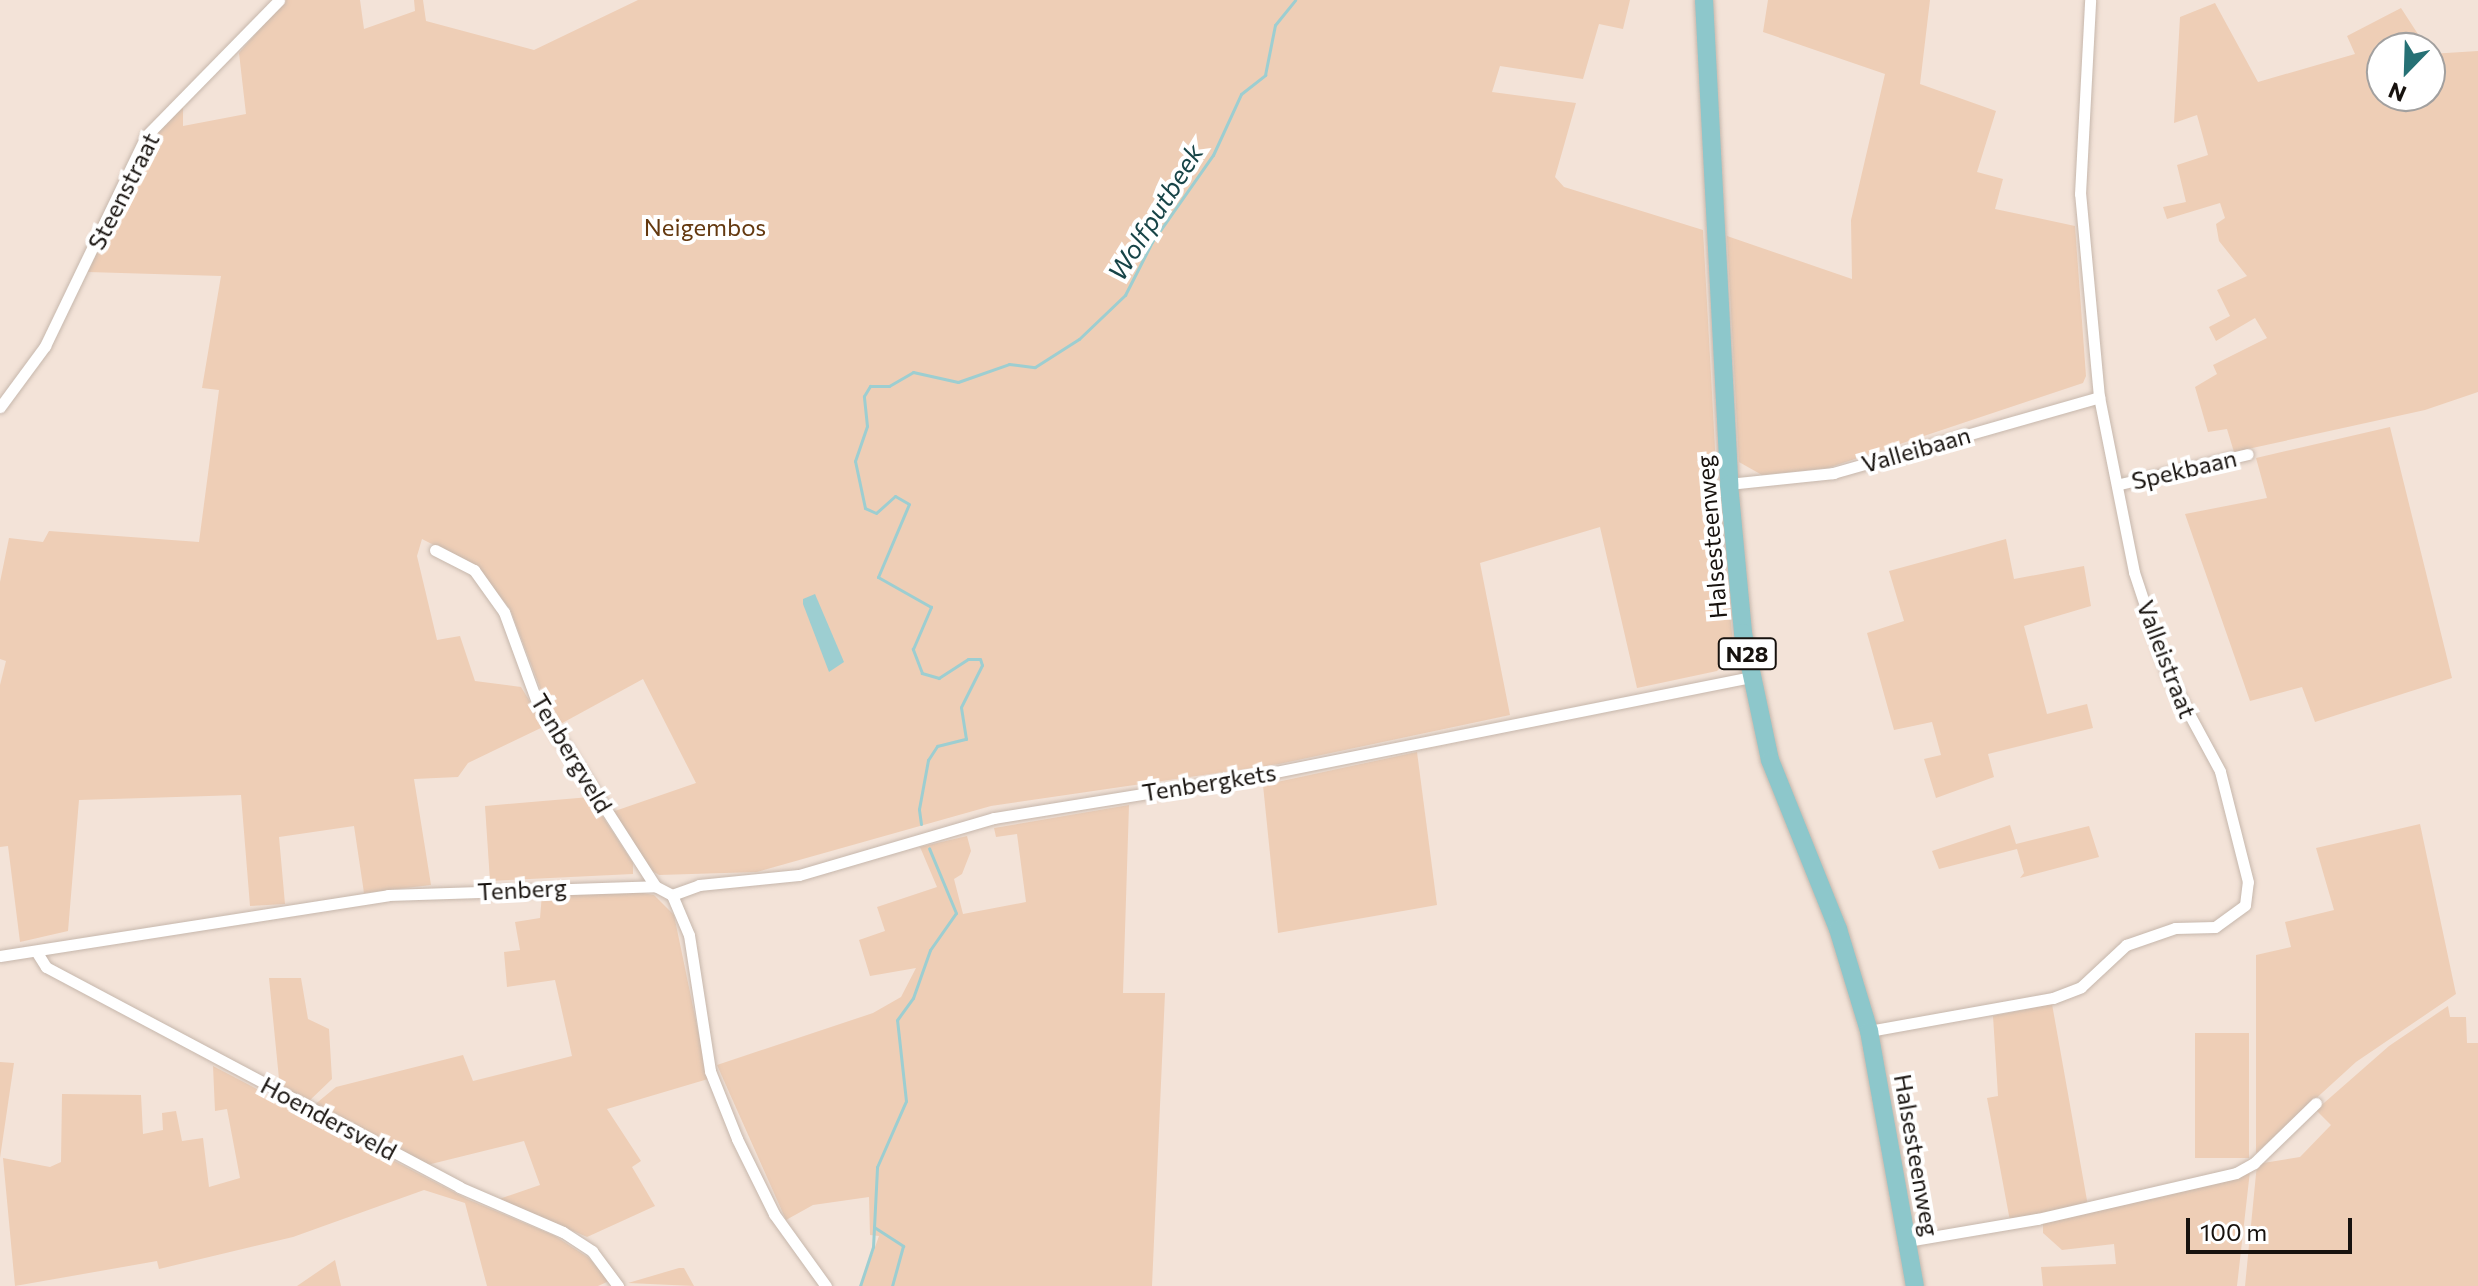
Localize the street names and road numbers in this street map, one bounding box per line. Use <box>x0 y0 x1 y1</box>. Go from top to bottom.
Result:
street label: Steenstraat <box>81 128 165 254</box>
street label: Valleibaan <box>1858 420 1974 478</box>
street label: Spekbaan <box>2129 443 2239 495</box>
street label: Halsesteenweg <box>1690 454 1732 620</box>
street label: Valleistraat <box>2131 596 2203 722</box>
road number: N28 <box>1717 636 1777 672</box>
street label: Tenbergveld <box>525 688 619 818</box>
street label: Tenbergkets <box>1140 757 1278 807</box>
street label: Tenberg <box>477 872 567 906</box>
street label: Hoendersveld <box>256 1070 402 1166</box>
street label: Halsesteenweg <box>1889 1072 1945 1238</box>

